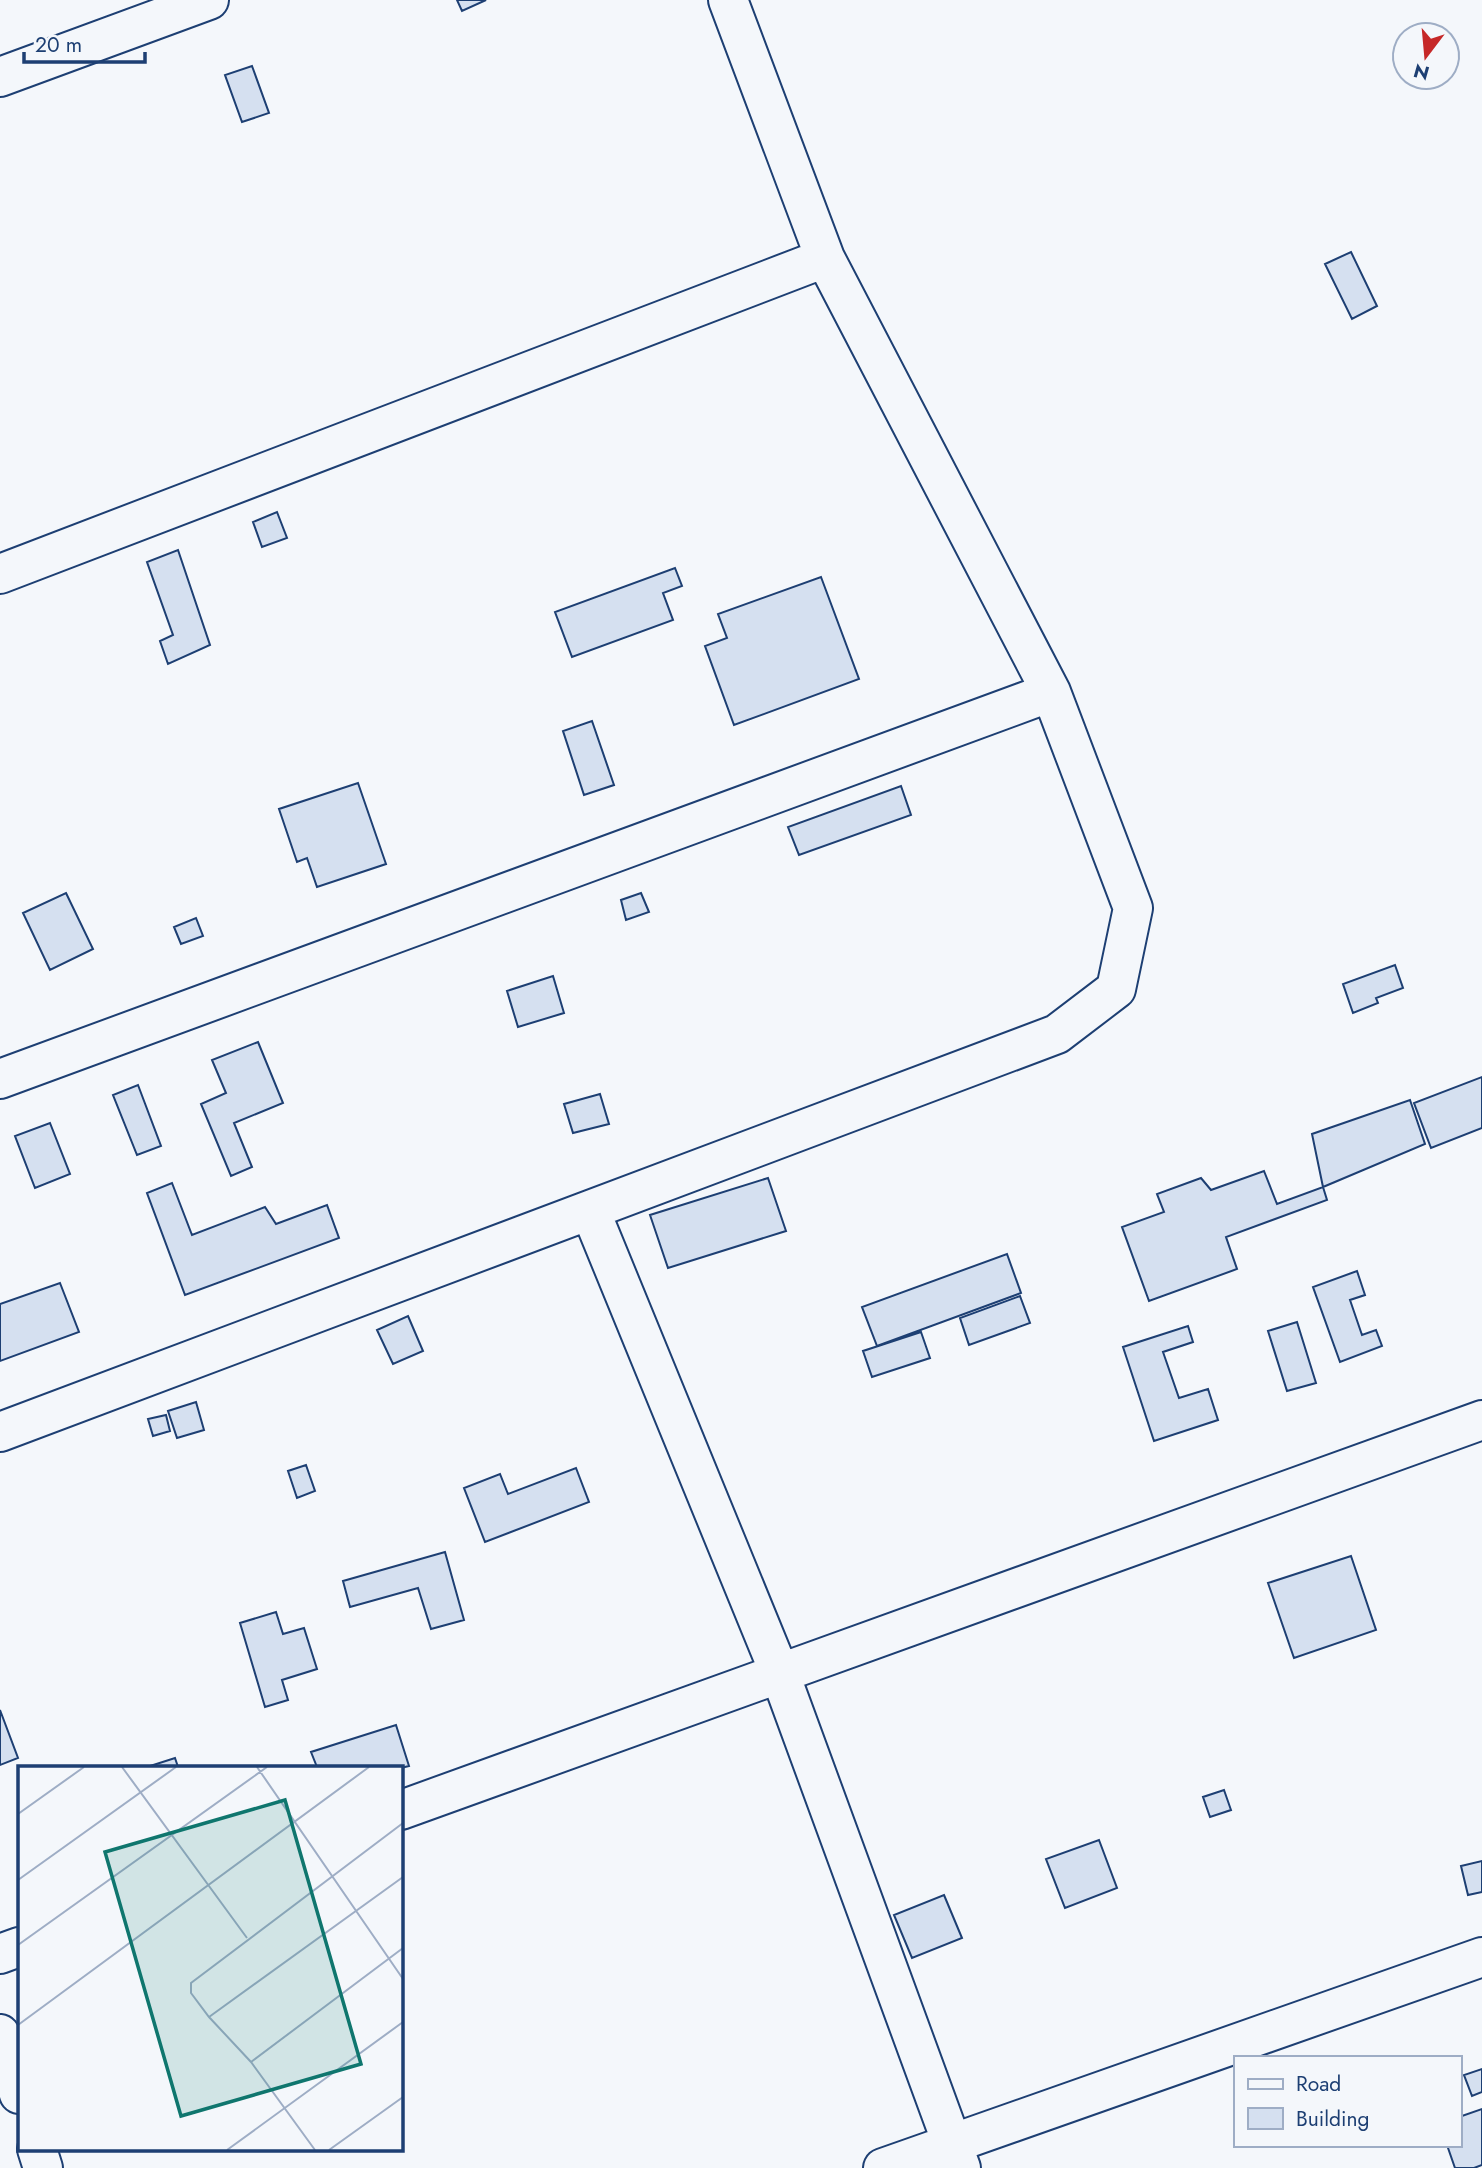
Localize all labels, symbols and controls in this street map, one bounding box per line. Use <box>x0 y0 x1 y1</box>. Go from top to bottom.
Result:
scale bar <box>24 21 145 65</box>
north arrow <box>1391 21 1461 91</box>
text: 20 m <box>35 30 82 60</box>
text: N <box>1410 57 1432 87</box>
inset map <box>18 1766 402 2150</box>
legend <box>1234 2056 1461 2147</box>
text: Road <box>1296 2069 1341 2099</box>
text: Building <box>1296 2104 1369 2134</box>

